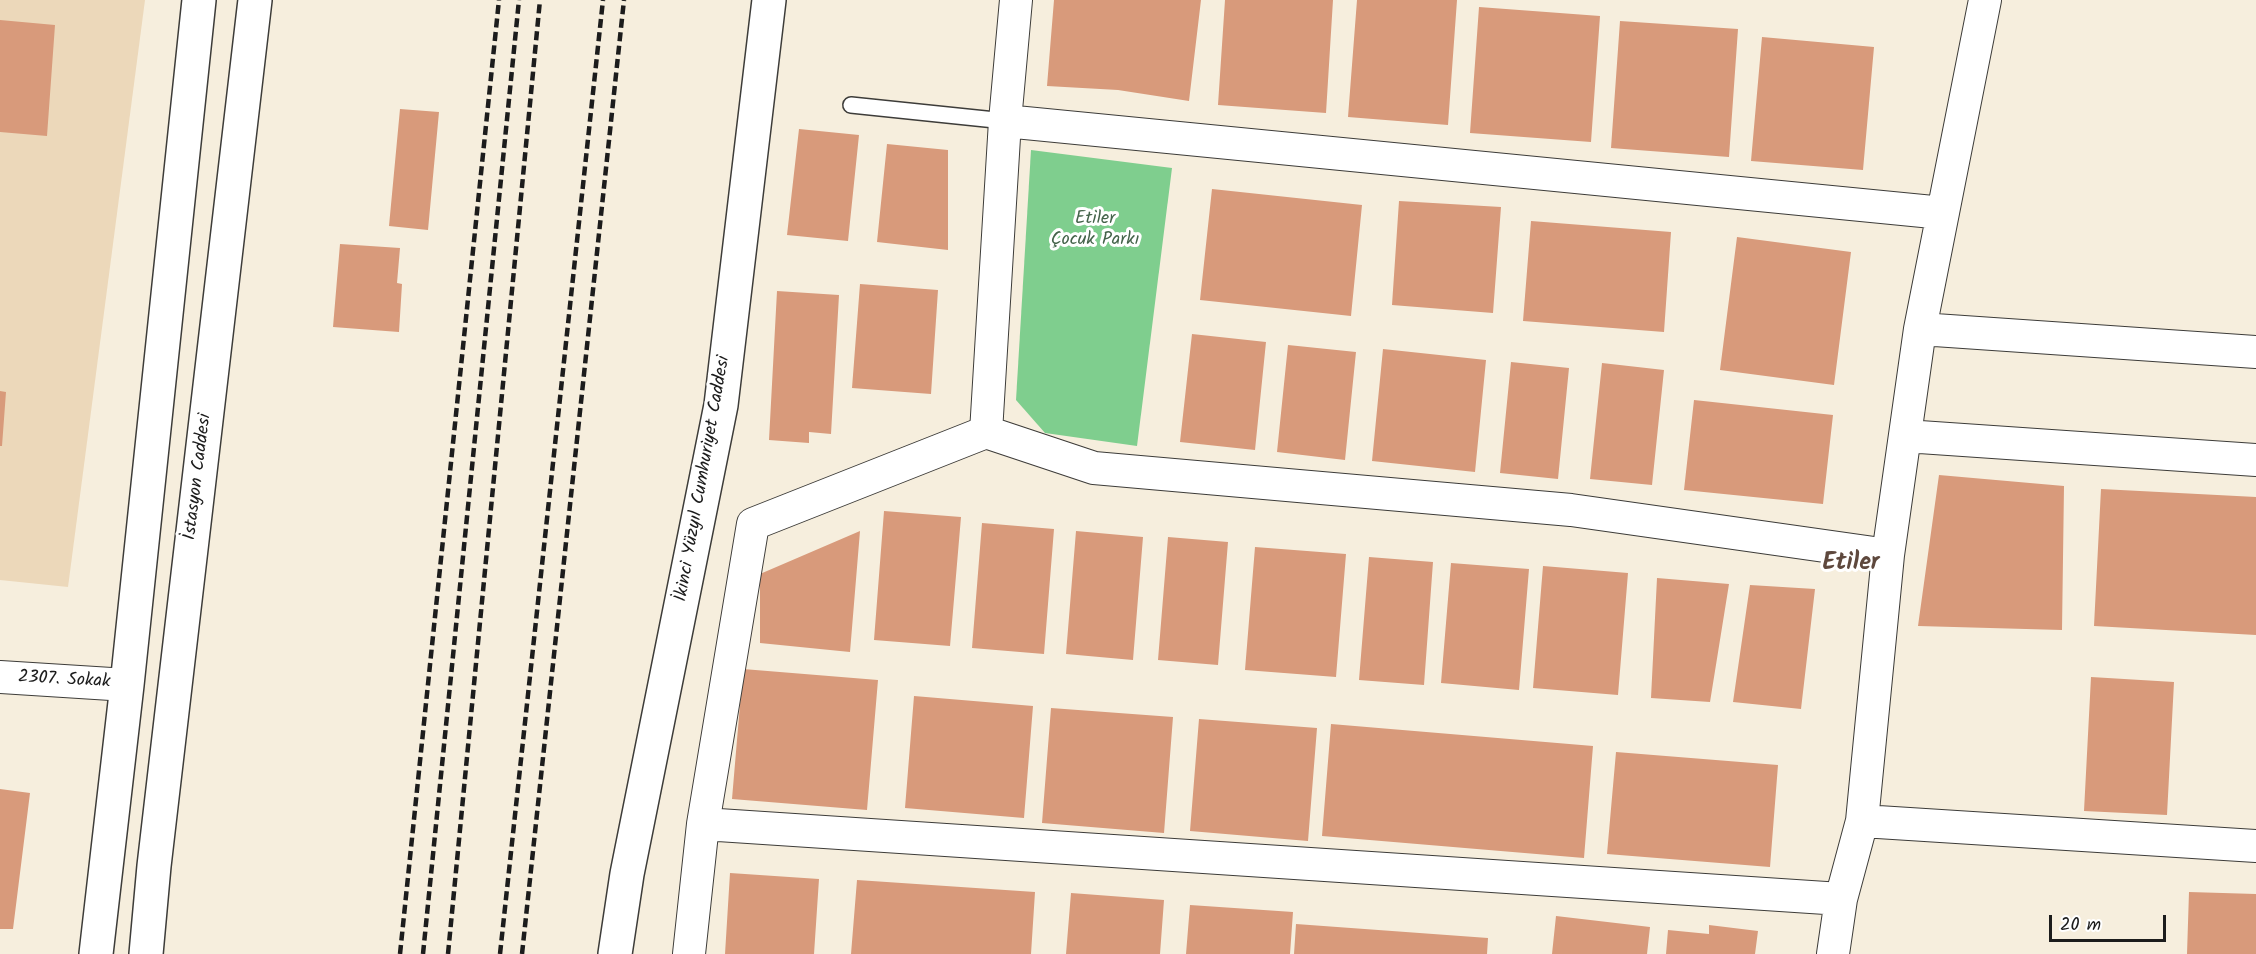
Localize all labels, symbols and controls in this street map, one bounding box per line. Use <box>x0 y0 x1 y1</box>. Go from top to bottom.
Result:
park label: Etiler Çocuk Parkı <box>1051 209 1139 252</box>
street label: İkinci Yüzyıl Cumhuriyet Caddesi <box>672 354 736 604</box>
street label: İstasyon Caddesi <box>181 413 217 541</box>
district label: Etiler <box>1822 551 1880 579</box>
street label: 2307. Sokak <box>17 668 111 694</box>
scale bar <box>2052 903 2169 941</box>
text: 20 m <box>2060 911 2101 940</box>

